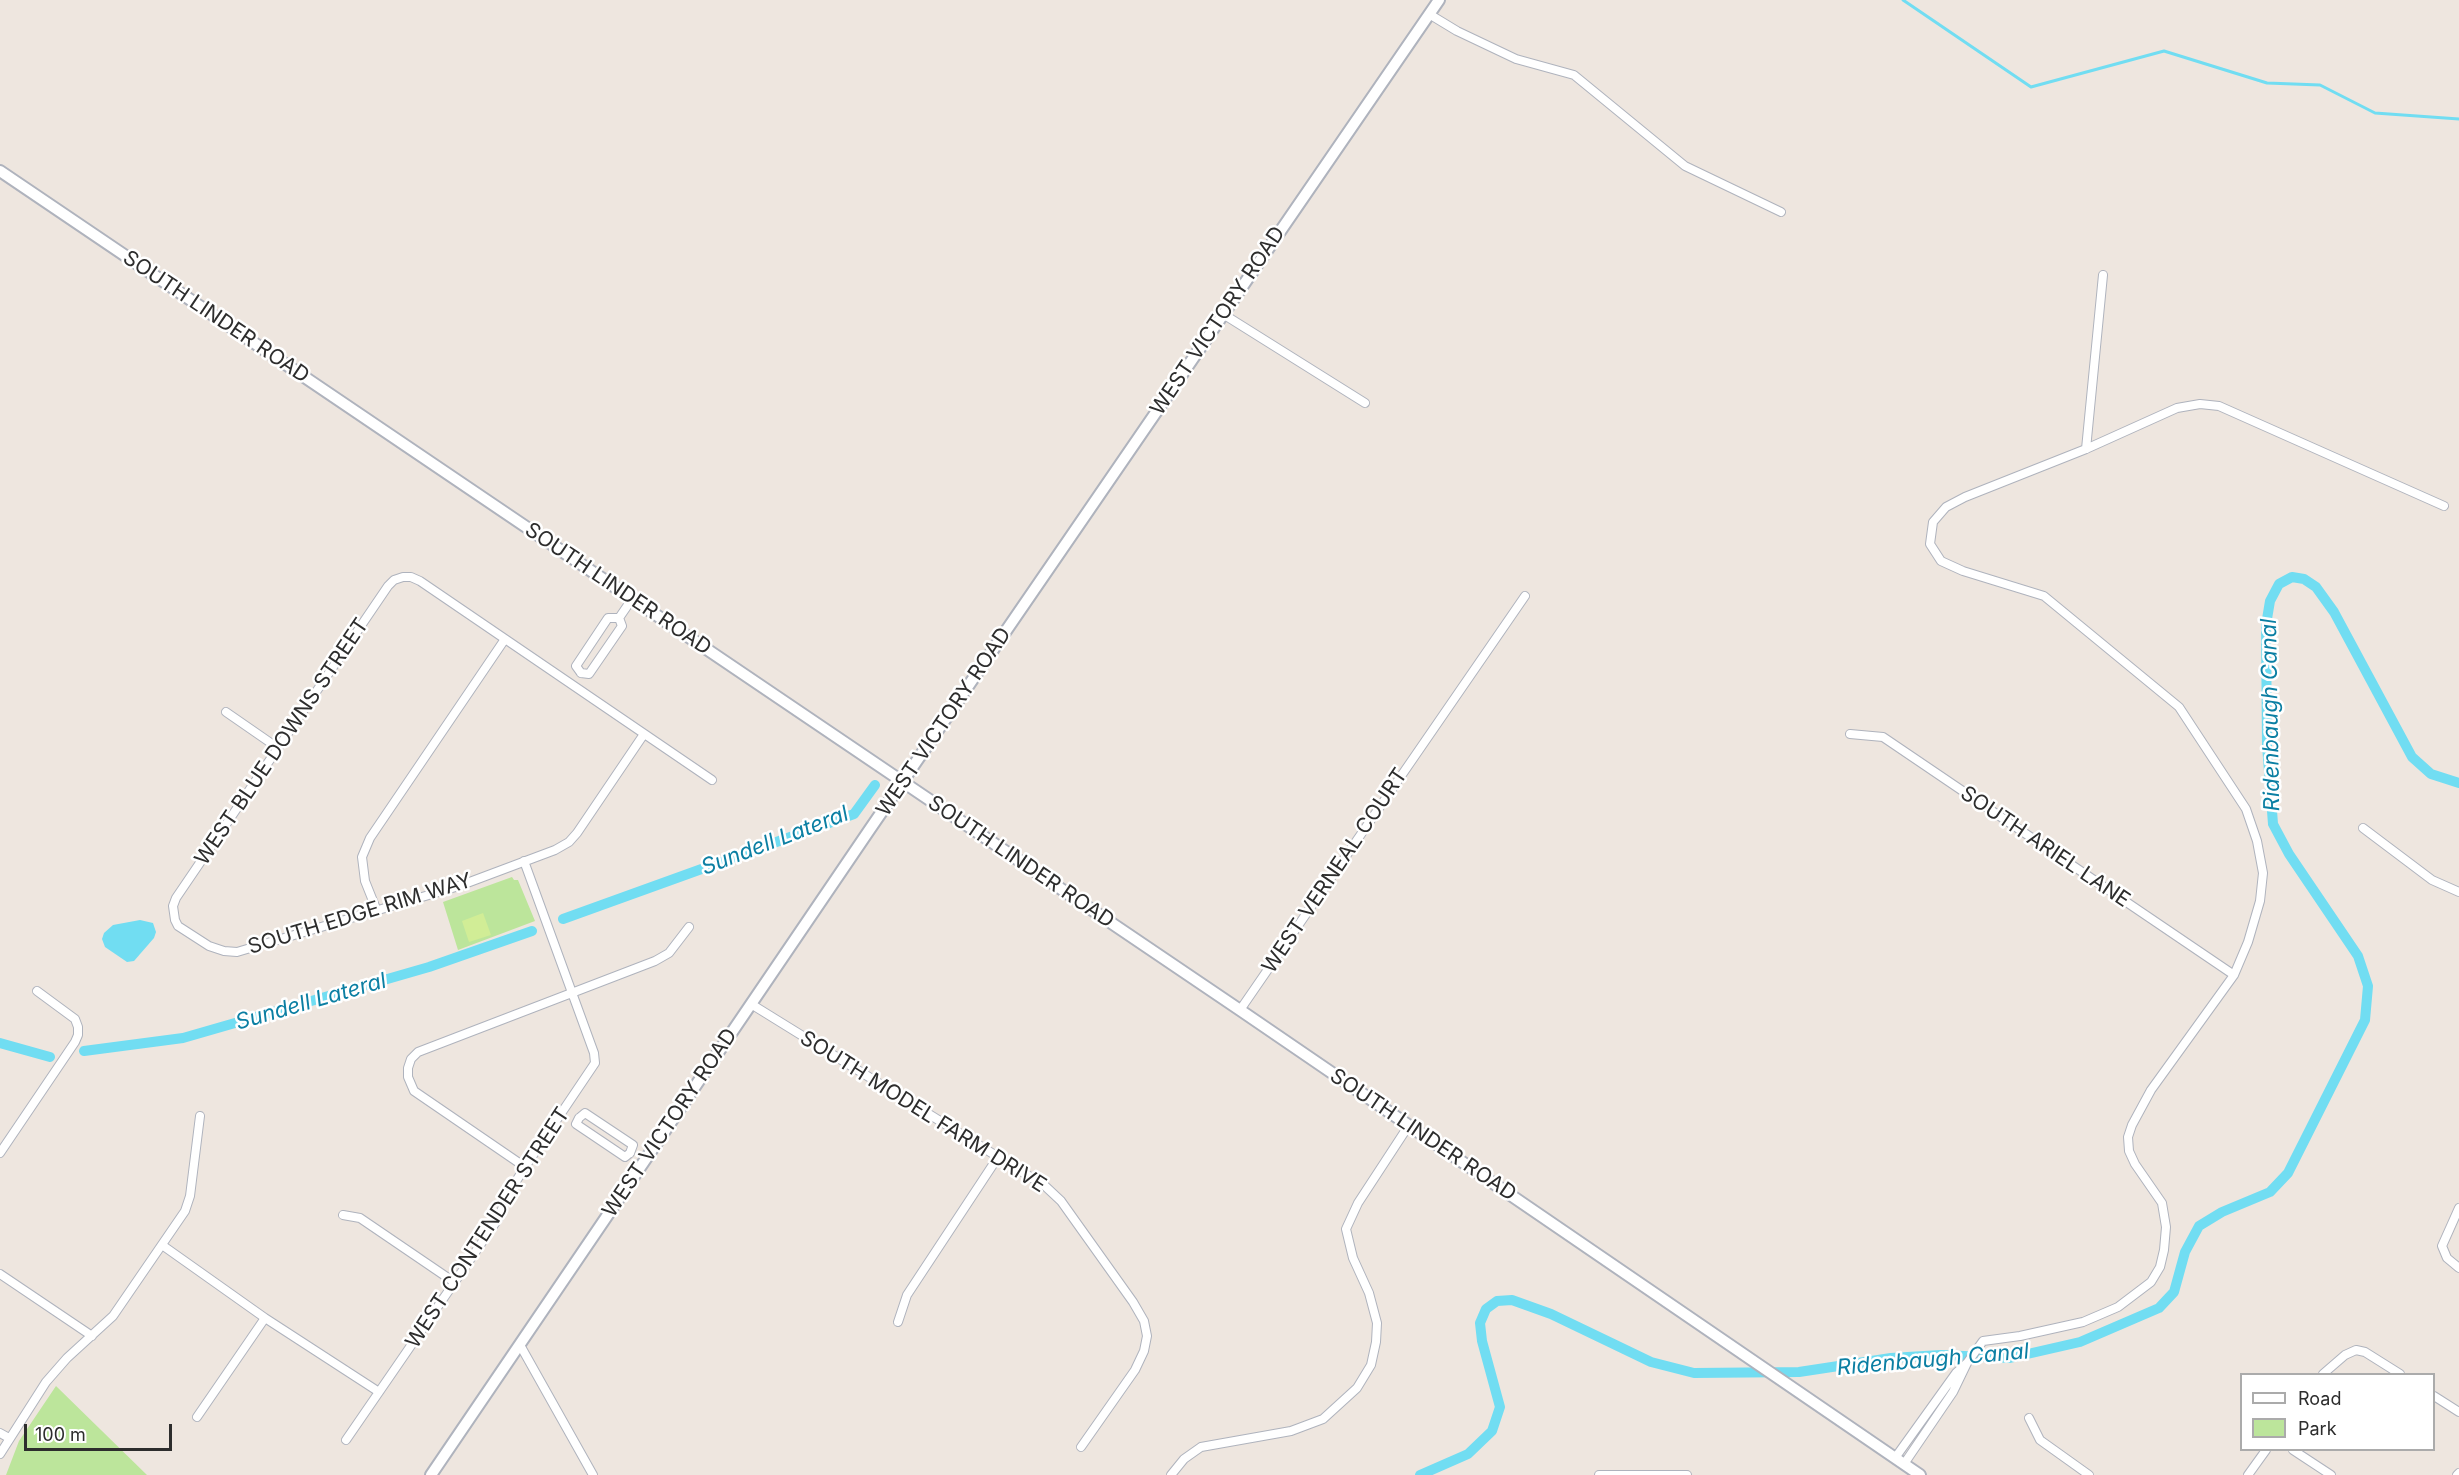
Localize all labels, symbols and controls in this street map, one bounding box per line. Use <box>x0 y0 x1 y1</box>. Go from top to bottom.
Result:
street label: WEST VICTORY ROAD <box>1145 222 1291 420</box>
street label: SOUTH LINDER ROAD <box>118 245 314 389</box>
street label: SOUTH LINDER ROAD <box>520 517 716 661</box>
street label: WEST BLUE DOWNS STREET <box>190 614 374 870</box>
water label: Ridenbaugh Canal <box>2256 618 2286 812</box>
street label: WEST VICTORY ROAD <box>871 623 1017 821</box>
street label: WEST VERNEAL COURT <box>1257 764 1413 978</box>
street label: SOUTH ARIEL LANE <box>1955 781 2135 913</box>
street label: SOUTH LINDER ROAD <box>923 790 1119 934</box>
water label: Sundell Lateral <box>698 801 852 881</box>
street label: SOUTH EDGE RIM WAY <box>245 868 475 960</box>
water label: Sundell Lateral <box>233 968 389 1036</box>
street label: WEST VICTORY ROAD <box>597 1024 743 1222</box>
street label: SOUTH MODEL FARM DRIVE <box>795 1026 1051 1198</box>
street label: SOUTH LINDER ROAD <box>1325 1063 1521 1207</box>
street label: WEST CONTENDER STREET <box>401 1103 575 1353</box>
water label: Ridenbaugh Canal <box>1836 1338 2030 1382</box>
legend <box>2240 1373 2435 1451</box>
text: Road <box>2298 1388 2341 1409</box>
scale bar <box>27 1412 176 1450</box>
text: Park <box>2298 1418 2337 1439</box>
text: 100 m <box>35 1424 86 1445</box>

